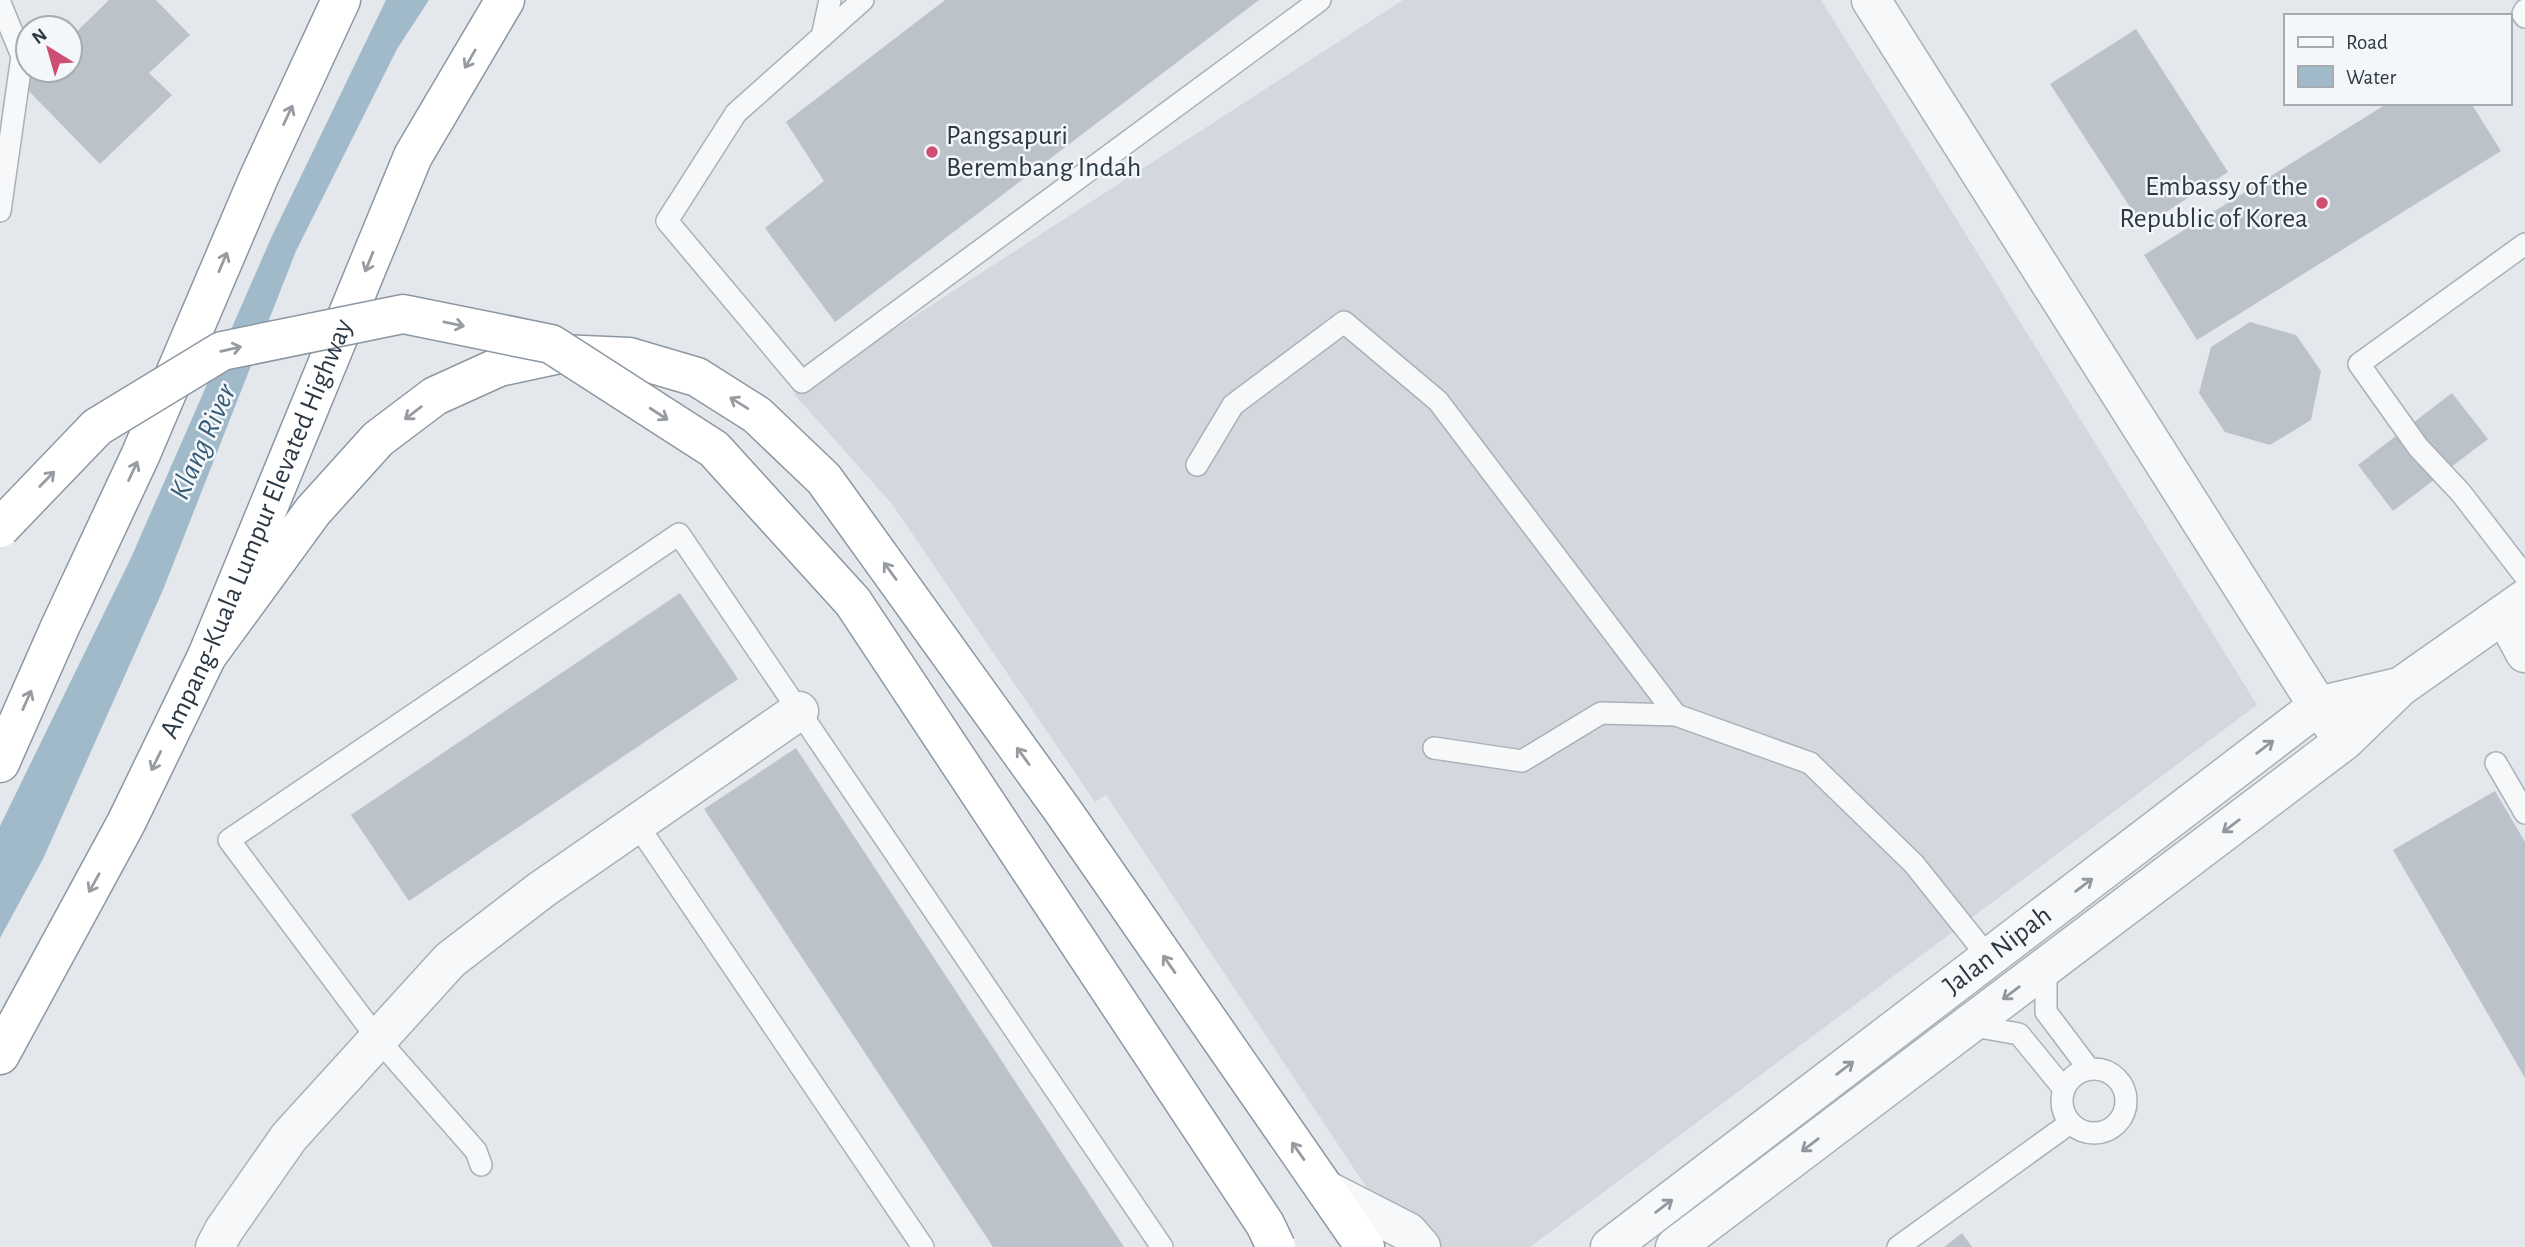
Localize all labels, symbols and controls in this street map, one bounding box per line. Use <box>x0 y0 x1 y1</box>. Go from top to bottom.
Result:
north arrow <box>14 14 84 84</box>
legend <box>2284 14 2511 105</box>
text: N <box>29 25 51 48</box>
text: Road <box>2346 32 2388 53</box>
one-way arrow <box>463 48 477 68</box>
text: Water <box>2346 67 2396 88</box>
one-way arrow <box>282 105 295 126</box>
place label: Pangsapuri Berembang Indah <box>946 122 1141 182</box>
marker: Pangsapuri Berembang Indah <box>924 144 940 160</box>
place label: Embassy of the Republic of Korea <box>2119 173 2308 233</box>
marker: Embassy of the Republic of Korea <box>2314 195 2330 211</box>
one-way arrow <box>362 251 375 272</box>
one-way arrow <box>217 252 230 274</box>
street label: Ampang-Kuala Lumpur Elevated Highway <box>155 315 358 743</box>
one-way arrow <box>442 318 465 332</box>
one-way arrow <box>219 342 242 355</box>
water label: Klang River <box>164 379 242 504</box>
one-way arrow <box>730 396 749 411</box>
one-way arrow <box>404 405 423 420</box>
one-way arrow <box>649 407 668 421</box>
one-way arrow <box>127 461 140 483</box>
one-way arrow <box>39 470 56 487</box>
one-way arrow <box>883 562 897 581</box>
one-way arrow <box>21 690 34 711</box>
one-way arrow <box>2255 739 2274 754</box>
one-way arrow <box>1016 747 1030 766</box>
one-way arrow <box>148 750 162 771</box>
one-way arrow <box>2222 818 2241 833</box>
one-way arrow <box>86 872 100 893</box>
one-way arrow <box>2075 878 2094 893</box>
street label: Jalan Nipah <box>1939 901 2057 1001</box>
one-way arrow <box>1162 955 1176 974</box>
one-way arrow <box>2002 985 2021 1000</box>
one-way arrow <box>1835 1060 1854 1075</box>
one-way arrow <box>1801 1138 1820 1152</box>
one-way arrow <box>1291 1141 1305 1161</box>
one-way arrow <box>1654 1198 1673 1213</box>

